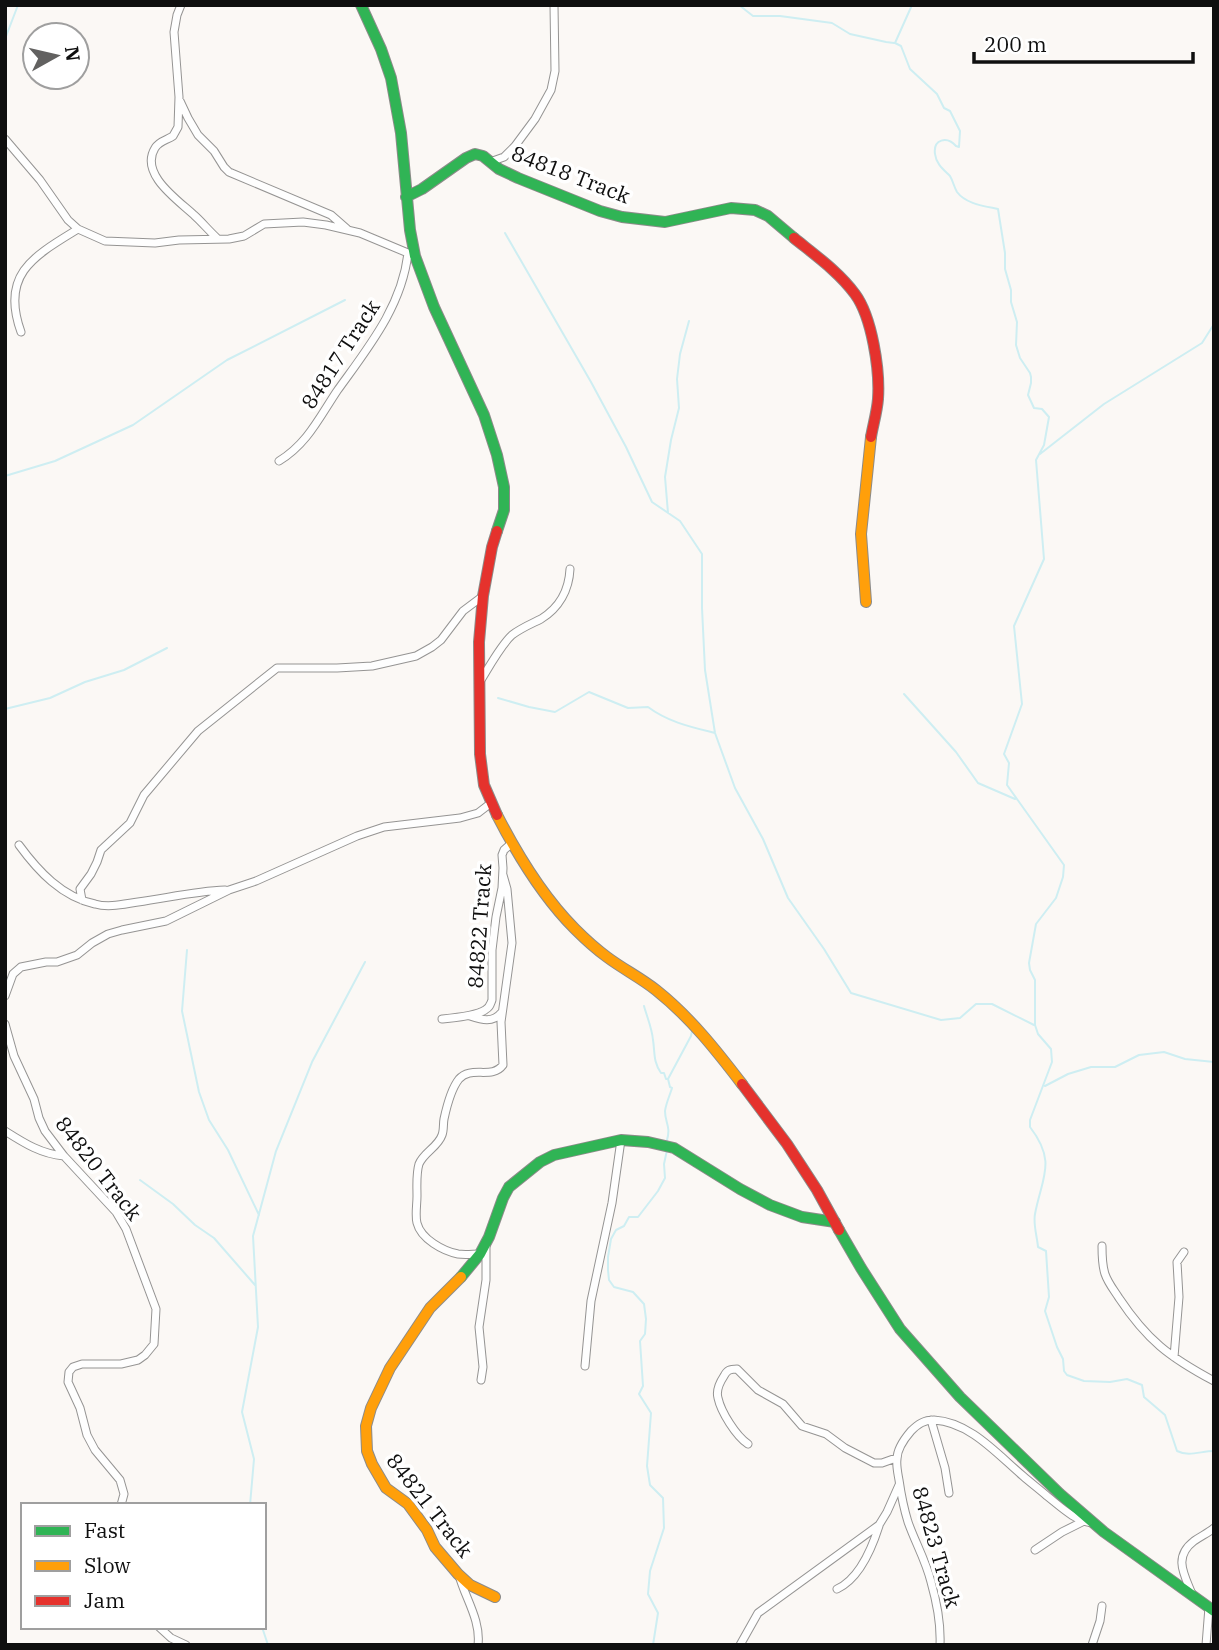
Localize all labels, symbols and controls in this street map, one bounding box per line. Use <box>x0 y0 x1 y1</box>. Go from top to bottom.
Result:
north arrow <box>21 21 91 91</box>
scale bar <box>974 21 1193 65</box>
text: 200 m <box>984 30 1047 58</box>
text: N <box>60 45 86 63</box>
street label: 84818 Track <box>508 139 635 210</box>
street label: 84817 Track <box>294 293 386 414</box>
street label: 84822 Track <box>461 862 497 989</box>
street label: 84820 Track <box>49 1110 149 1226</box>
street label: 84821 Track <box>380 1447 480 1563</box>
street label: 84823 Track <box>906 1483 968 1612</box>
legend <box>21 1503 266 1629</box>
text: Fast <box>84 1516 125 1544</box>
text: Slow <box>84 1551 131 1579</box>
text: Jam <box>84 1586 125 1614</box>

